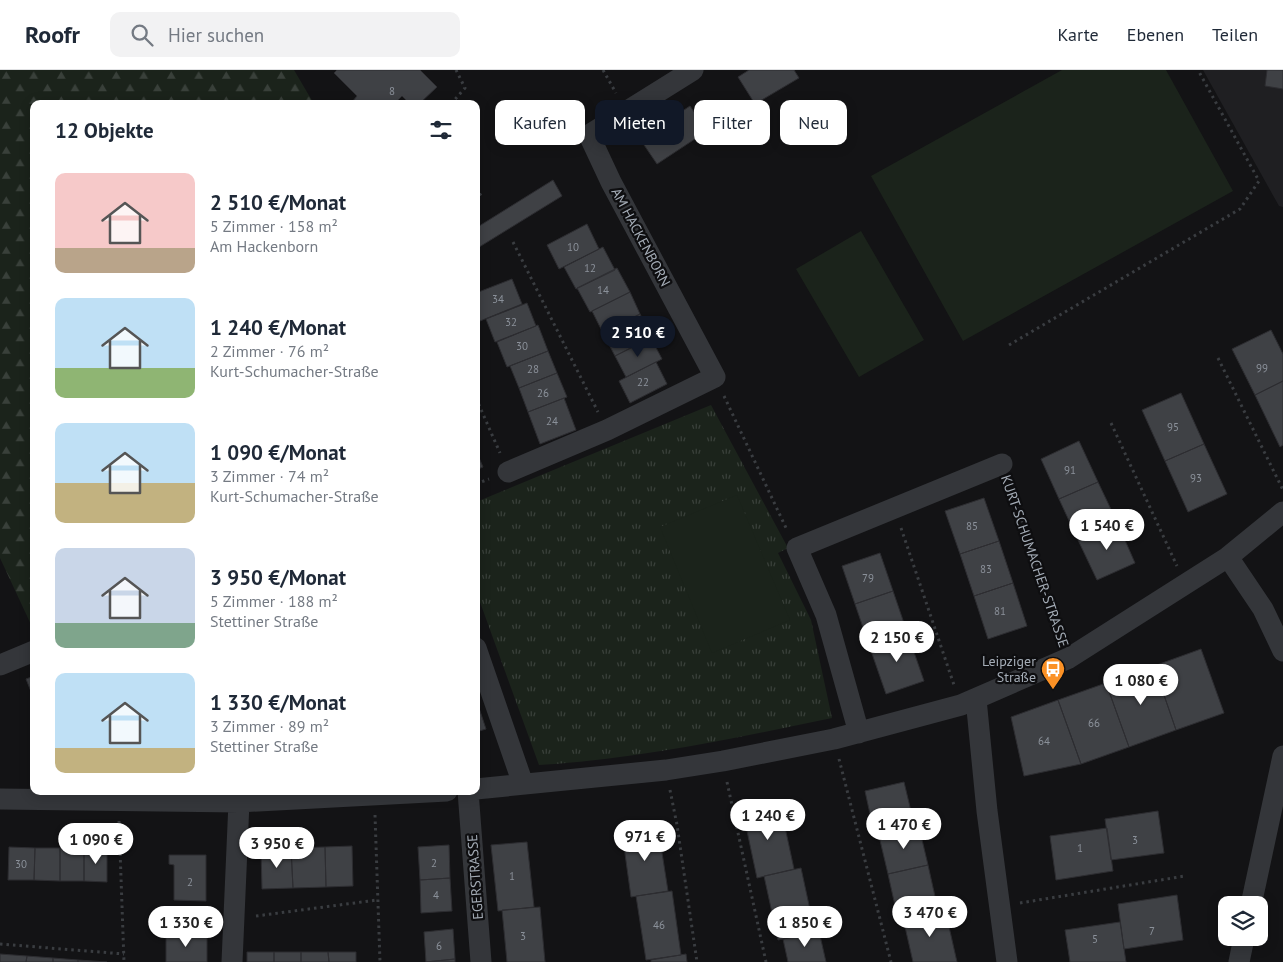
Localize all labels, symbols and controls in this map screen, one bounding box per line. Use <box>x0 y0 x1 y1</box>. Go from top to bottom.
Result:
search box <box>110 12 460 57</box>
text: Roofr <box>25 19 80 50</box>
icon: search <box>128 21 156 49</box>
text: Hier suchen <box>168 23 264 47</box>
text: Karte <box>1058 23 1099 46</box>
text: Ebenen <box>1127 23 1184 46</box>
text: Teilen <box>1212 23 1258 46</box>
house number: 8 <box>389 84 395 98</box>
chip: Kaufen <box>495 100 585 145</box>
chip: Mieten <box>595 100 684 145</box>
chip: Filter <box>694 100 770 145</box>
chip: Neu <box>780 100 847 145</box>
icon: filters <box>427 116 455 144</box>
text: 12 Objekte <box>55 117 154 144</box>
street label: AM HACKENBORN <box>607 185 675 289</box>
text: 2 510 €/Monat <box>210 189 346 216</box>
icon: home <box>95 193 155 253</box>
text: 5 Zimmer · 158 m² <box>210 216 338 236</box>
text: Am Hackenborn <box>210 236 318 256</box>
house number: 10 <box>567 240 579 254</box>
house number: 12 <box>584 261 596 275</box>
house number: 14 <box>597 283 609 297</box>
house number: 34 <box>492 292 504 306</box>
text: 1 240 €/Monat <box>210 314 346 341</box>
house number: 32 <box>505 315 517 329</box>
pin: 2 510 € <box>592 316 684 358</box>
icon: home <box>95 318 155 378</box>
text: 2 510 € <box>611 322 665 342</box>
house number: 30 <box>516 339 528 353</box>
text: 2 Zimmer · 76 m² <box>210 341 329 361</box>
text: Kurt-Schumacher-Straße <box>210 361 379 381</box>
house number: 99 <box>1256 361 1268 375</box>
house number: 28 <box>527 362 539 376</box>
house number: 22 <box>637 375 649 389</box>
house number: 26 <box>537 386 549 400</box>
house number: 24 <box>546 414 558 428</box>
house number: 95 <box>1167 420 1179 434</box>
text: 1 090 €/Monat <box>210 439 346 466</box>
icon: home <box>95 443 155 503</box>
house number: 91 <box>1064 463 1076 477</box>
text: 3 Zimmer · 74 m² <box>210 466 329 486</box>
house number: 93 <box>1190 471 1202 485</box>
street label: KURT-SCHUMACHER-STRASSE <box>997 472 1073 650</box>
text: Kurt-Schumacher-Straße <box>210 486 379 506</box>
pin: 1 540 € <box>1061 508 1153 551</box>
text: 1 540 € <box>1080 515 1134 535</box>
house number: 85 <box>966 519 978 533</box>
house number: 83 <box>980 562 992 576</box>
text: 3 950 €/Monat <box>210 564 346 591</box>
icon: home <box>95 568 155 628</box>
house number: 79 <box>862 571 874 585</box>
text: 5 Zimmer · 188 m² <box>210 591 338 611</box>
house number: 81 <box>994 604 1006 618</box>
text: Stettiner Straße <box>210 611 319 631</box>
pin: 2 150 € <box>851 620 943 663</box>
text: 2 150 € <box>870 627 924 647</box>
place label: Leipziger Straße <box>982 652 1036 686</box>
bus stop icon: Leipziger Straße <box>1040 656 1066 690</box>
pin: 1 080 € <box>1095 664 1187 706</box>
text: 1 080 € <box>1114 670 1168 690</box>
text: 1 330 €/Monat <box>210 689 346 716</box>
icon: home <box>95 693 155 753</box>
text: 3 Zimmer · 89 m² <box>210 716 329 736</box>
house number: 66 <box>1088 716 1100 730</box>
house number: 64 <box>1038 734 1050 748</box>
text: Stettiner Straße <box>210 736 319 756</box>
pin: 1 240 € <box>722 798 814 841</box>
text: 1 240 € <box>741 805 795 825</box>
pin: 1 470 € <box>858 808 950 850</box>
text: 1 470 € <box>877 814 931 834</box>
pin: 971 € <box>610 820 680 862</box>
pin: 1 090 € <box>50 822 142 865</box>
pin: 3 950 € <box>231 826 323 869</box>
text: 971 € <box>625 826 665 846</box>
text: 1 090 € <box>69 829 123 849</box>
text: 3 950 € <box>250 833 304 853</box>
house number: 3 <box>1132 833 1138 847</box>
street label: EGERSTRASSE <box>463 834 487 920</box>
house number: 1 <box>1077 841 1083 855</box>
house number: 2 <box>431 856 437 870</box>
house number: 30 <box>15 857 27 871</box>
house number: 1 <box>509 869 515 883</box>
house number: 2 <box>187 875 193 889</box>
house number: 4 <box>433 888 439 902</box>
pin: 3 470 € <box>884 896 976 938</box>
map controls <box>1218 896 1268 946</box>
button: layers <box>1218 896 1268 946</box>
text: 3 470 € <box>903 902 957 922</box>
pin: 1 330 € <box>140 906 232 948</box>
pin: 1 850 € <box>759 906 851 948</box>
text: 1 330 € <box>159 912 213 932</box>
text: 1 850 € <box>778 912 832 932</box>
house number: 46 <box>653 918 665 932</box>
house number: 7 <box>1149 924 1155 938</box>
house number: 3 <box>520 929 526 943</box>
house number: 5 <box>1092 932 1098 946</box>
house number: 6 <box>436 939 442 953</box>

